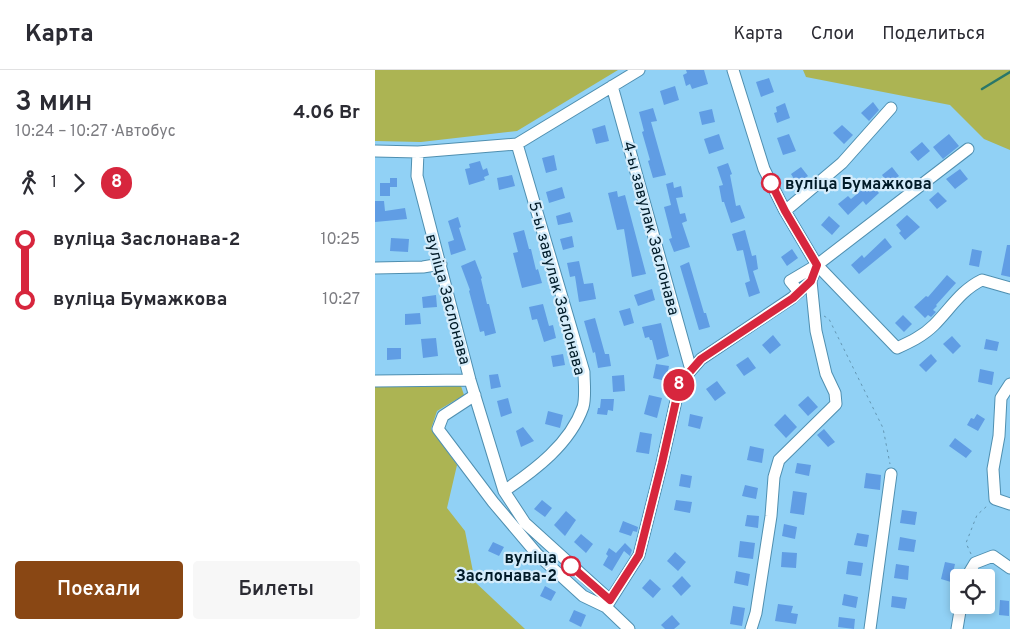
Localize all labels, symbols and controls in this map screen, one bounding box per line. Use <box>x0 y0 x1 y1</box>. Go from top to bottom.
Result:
text: Карта <box>25 20 94 50</box>
text: Карта <box>733 23 783 46</box>
text: Слои <box>811 23 854 46</box>
text: Поделиться <box>882 23 985 46</box>
text: 3 мин <box>15 85 92 121</box>
text: 4.06 Br <box>293 101 360 125</box>
text: 10:24 – 10:27 · Автобус <box>15 122 176 142</box>
street label: 4-ы завулак Заслонава <box>617 139 683 318</box>
icon: walk <box>15 169 43 197</box>
icon: forward <box>65 169 93 197</box>
text: 8 <box>111 171 122 194</box>
text: 1 <box>51 173 57 193</box>
marker: вуліца Бумажкова <box>761 173 781 193</box>
place label: вуліца Бумажкова <box>785 175 932 195</box>
street label: 5-ы завулак Заслонава <box>523 199 589 378</box>
text: вуліца Заслонава-2 <box>53 228 240 252</box>
text: 10:25 <box>320 230 360 250</box>
street label: вуліца Заслонава <box>420 232 474 367</box>
text: вуліца Бумажкова <box>53 288 227 312</box>
text: 10:27 <box>322 290 360 310</box>
line badge: 8 <box>663 369 695 401</box>
text: 8 <box>673 373 685 396</box>
place label: вуліца Заслонава-2 <box>456 549 557 587</box>
marker: вуліца Заслонава-2 <box>561 556 581 576</box>
button: Поехали <box>15 561 183 619</box>
button: Билеты <box>193 561 360 619</box>
map controls <box>950 569 995 614</box>
button: locate <box>950 569 995 614</box>

